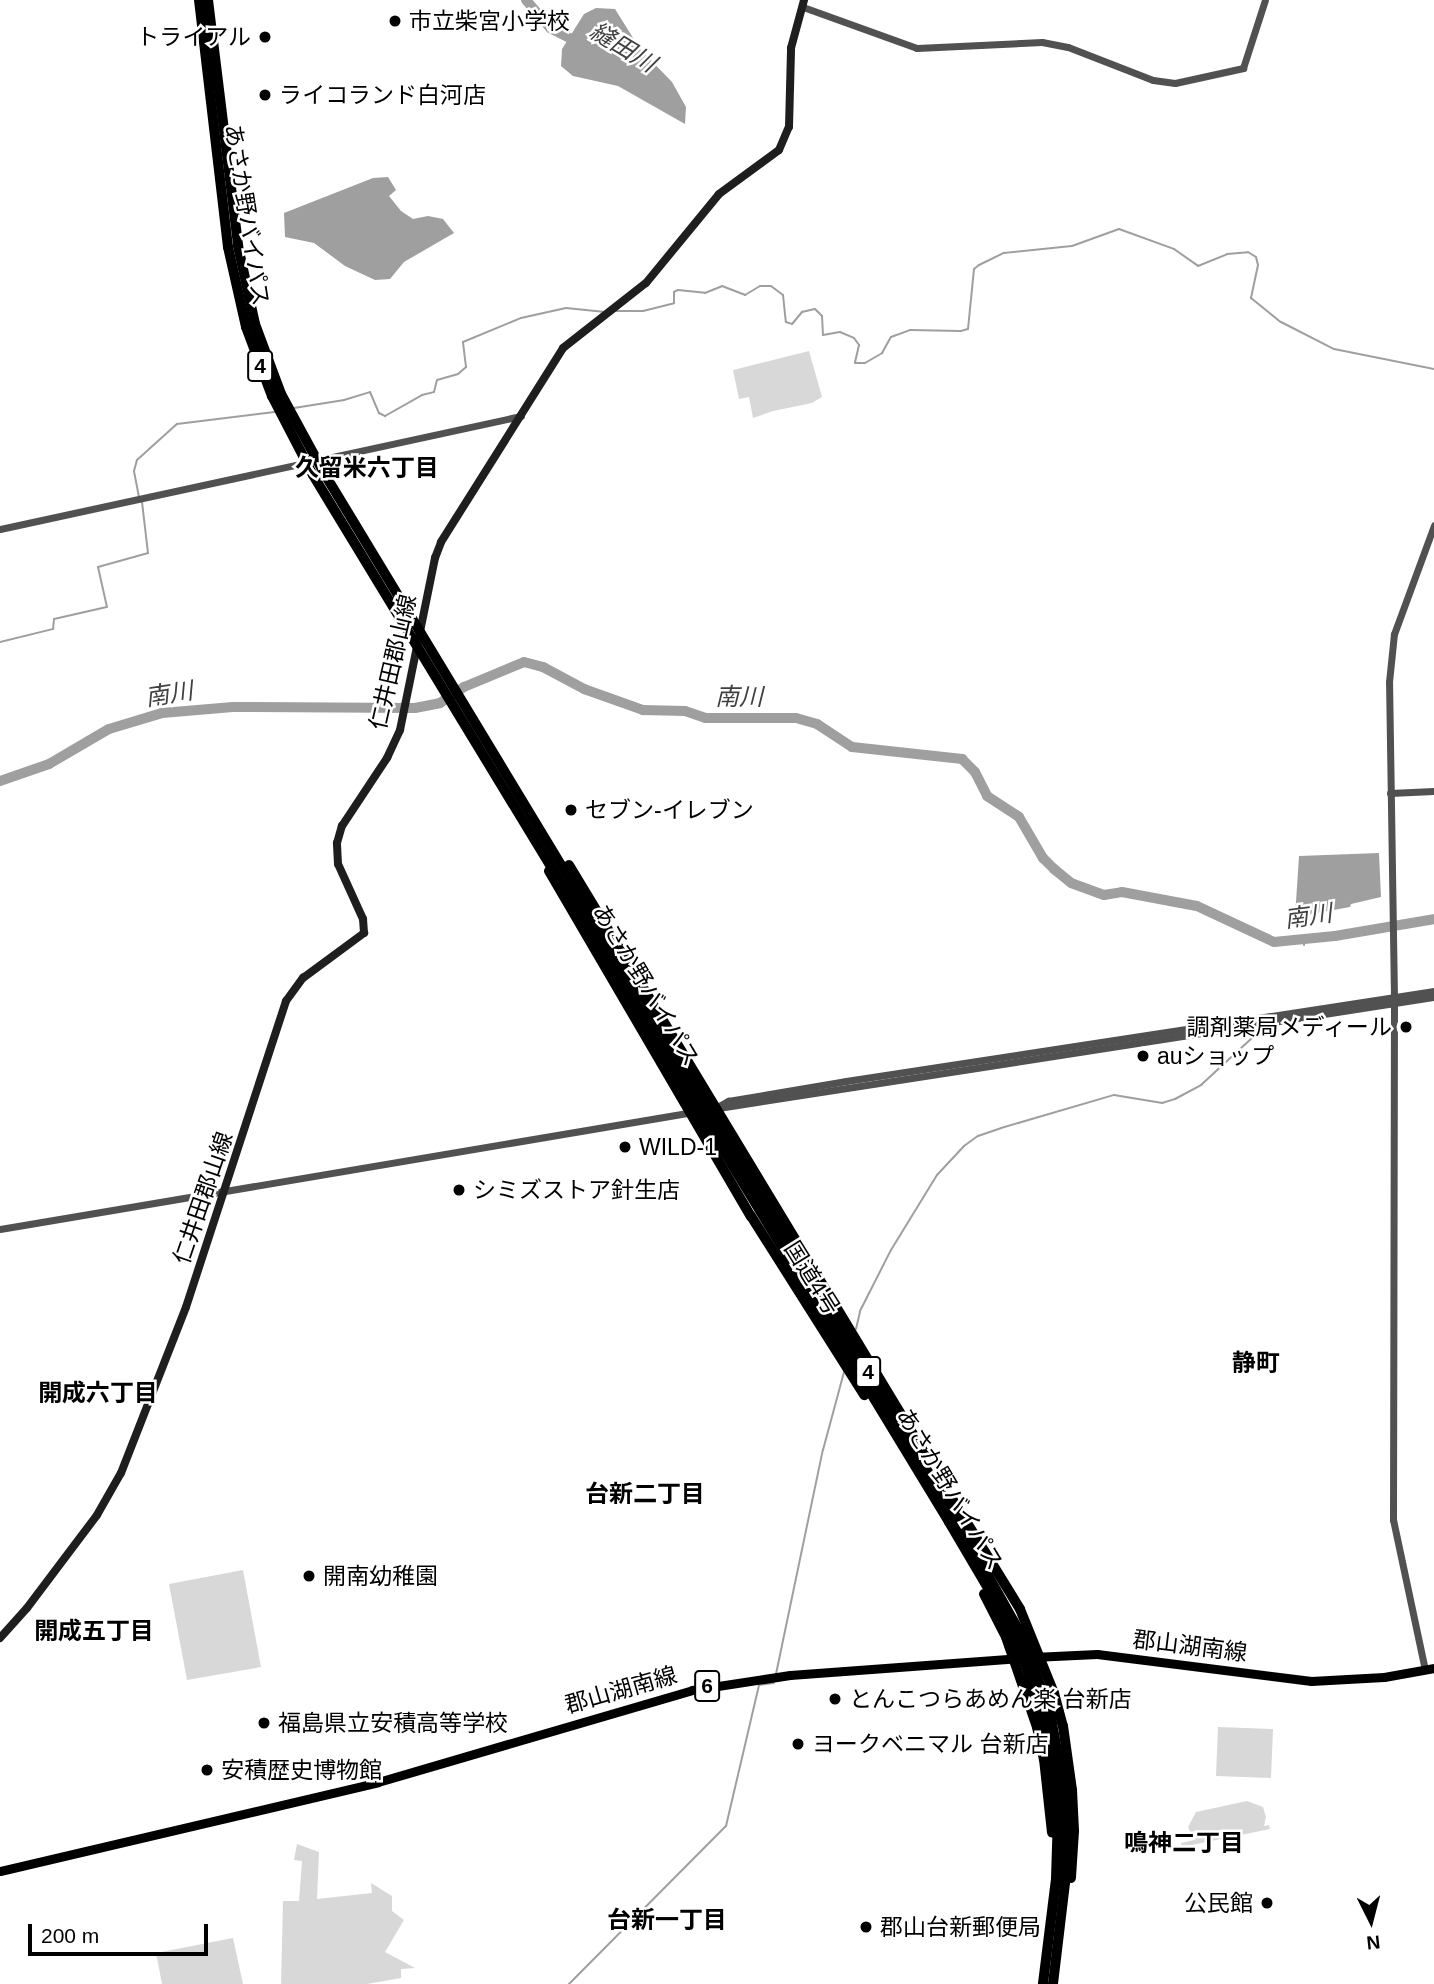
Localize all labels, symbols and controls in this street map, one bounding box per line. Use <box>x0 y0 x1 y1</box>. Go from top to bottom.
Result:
place label: 市立柴宮小学校 <box>409 7 570 35</box>
marker: 市立柴宮小学校 <box>387 13 403 29</box>
water label: 縫田川 <box>585 16 661 78</box>
place label: トライアル <box>136 23 251 51</box>
marker: トライアル <box>257 29 273 45</box>
place label: ライコランド白河店 <box>279 81 486 109</box>
marker: ライコランド白河店 <box>257 87 273 103</box>
street label: あさか野バイパス <box>219 122 275 308</box>
road number: 4 <box>246 348 274 384</box>
district label: 久留米六丁目 <box>295 454 439 482</box>
street label: 仁井田郡山線 <box>364 592 422 732</box>
water label: 南川 <box>143 676 195 712</box>
water label: 南川 <box>715 683 763 711</box>
place label: セブン-イレブン <box>585 796 754 824</box>
marker: セブン-イレブン <box>563 802 579 818</box>
water label: 南川 <box>1282 898 1334 934</box>
street label: あさか野バイパス <box>587 899 705 1071</box>
place label: 調剤薬局メディール <box>1185 1013 1392 1041</box>
marker: 調剤薬局メディール <box>1398 1019 1414 1035</box>
place label: auショップ <box>1157 1042 1275 1070</box>
marker: auショップ <box>1135 1048 1151 1064</box>
street label: 仁井田郡山線 <box>167 1128 239 1268</box>
place label: WILD-1 <box>639 1133 717 1161</box>
marker: WILD-1 <box>617 1139 633 1155</box>
place label: シミズストア針生店 <box>473 1176 680 1204</box>
marker: シミズストア針生店 <box>451 1182 467 1198</box>
street label: 国道4号 <box>779 1236 845 1320</box>
district label: 静町 <box>1232 1349 1280 1377</box>
road number: 4 <box>854 1354 882 1390</box>
district label: 開成六丁目 <box>38 1379 158 1407</box>
street label: あさか野バイパス <box>891 1403 1009 1575</box>
district label: 台新二丁目 <box>585 1480 705 1508</box>
place label: 開南幼稚園 <box>323 1562 438 1590</box>
marker: 開南幼稚園 <box>301 1568 317 1584</box>
district label: 開成五丁目 <box>34 1617 154 1645</box>
street label: 郡山湖南線 <box>1131 1625 1249 1667</box>
street label: 郡山湖南線 <box>562 1661 680 1719</box>
road number: 6 <box>693 1668 721 1704</box>
place label: とんこつらあめん楽 台新店 <box>849 1685 1131 1713</box>
marker: とんこつらあめん楽 台新店 <box>827 1691 843 1707</box>
place label: 福島県立安積高等学校 <box>278 1709 508 1737</box>
marker: 福島県立安積高等学校 <box>256 1715 272 1731</box>
place label: ヨークベニマル 台新店 <box>812 1730 1048 1758</box>
marker: ヨークベニマル 台新店 <box>790 1736 806 1752</box>
place label: 安積歴史博物館 <box>221 1756 382 1784</box>
marker: 安積歴史博物館 <box>199 1762 215 1778</box>
district label: 鳴神二丁目 <box>1124 1829 1244 1857</box>
north arrow <box>1336 1886 1406 1956</box>
place label: 公民館 <box>1184 1889 1253 1917</box>
marker: 公民館 <box>1259 1895 1275 1911</box>
district label: 台新一丁目 <box>607 1906 727 1934</box>
scale bar <box>32 1910 212 1954</box>
place label: 郡山台新郵便局 <box>880 1913 1041 1941</box>
marker: 郡山台新郵便局 <box>858 1919 874 1935</box>
text: 200 m <box>41 1924 99 1947</box>
text: N <box>1365 1931 1381 1954</box>

